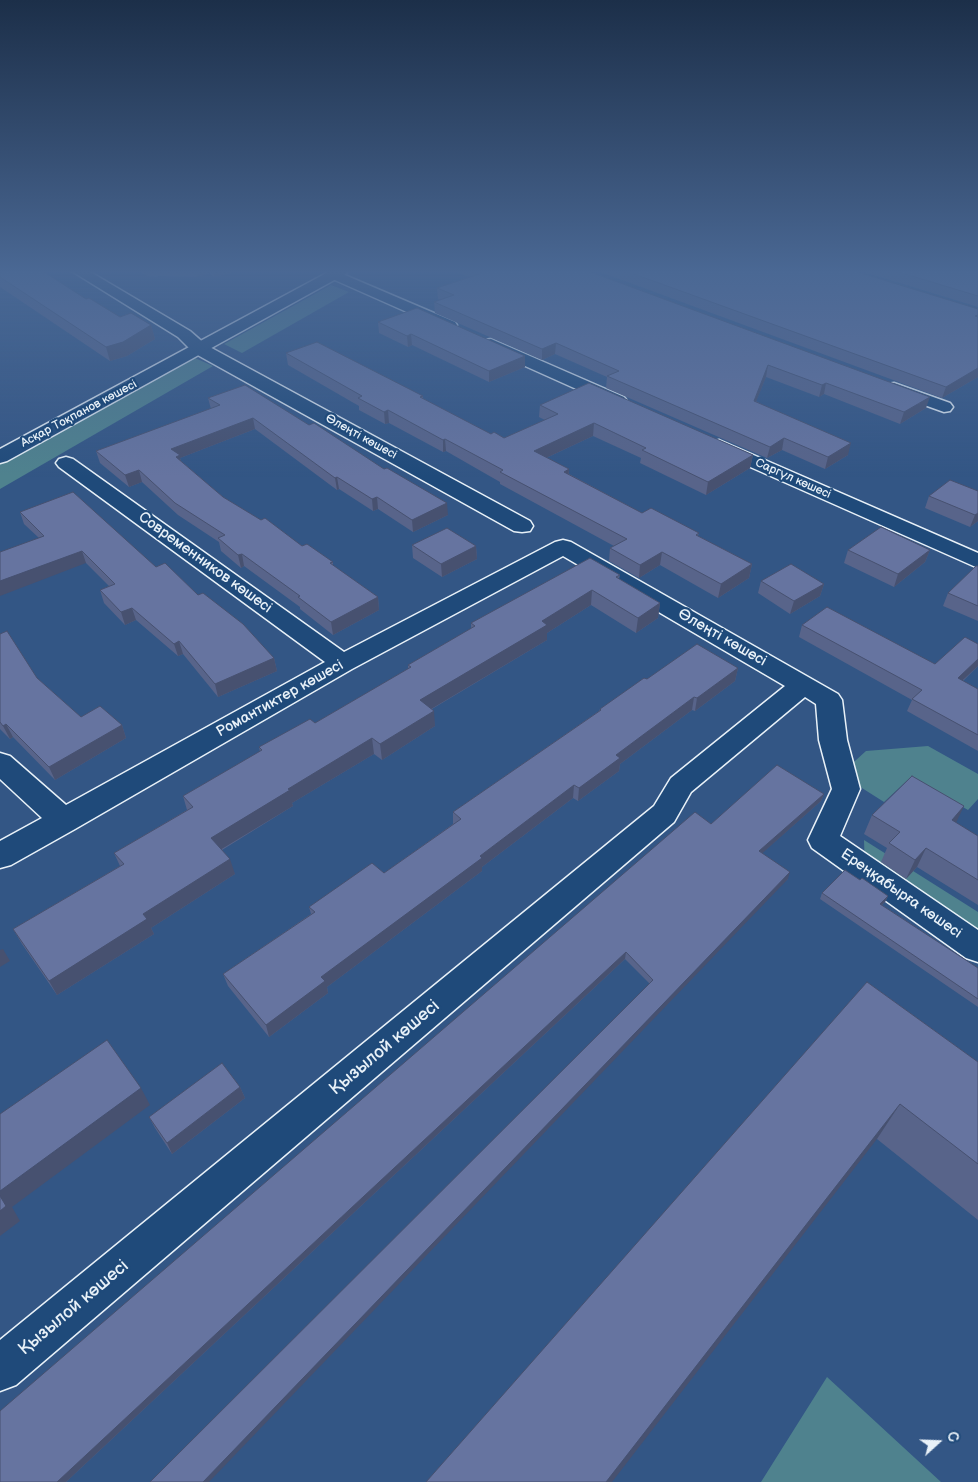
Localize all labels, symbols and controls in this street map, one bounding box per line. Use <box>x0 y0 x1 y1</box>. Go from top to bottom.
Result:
street label: Асқар Тоқпанов көшесі <box>18 377 140 451</box>
street label: Өлеңті көшесі <box>323 411 399 463</box>
street label: Саргүл көшесі <box>753 456 833 502</box>
street label: Современников көшесі <box>135 508 275 618</box>
street label: Өлеңті көшесі <box>674 605 770 671</box>
street label: Романтиктер көшесі <box>213 657 347 741</box>
street label: Ереңқабырға көшесі <box>837 845 965 943</box>
street label: Қызылой көшесі <box>326 996 444 1100</box>
street label: Қызылой көшесі <box>15 1256 133 1360</box>
north arrow <box>913 1417 963 1467</box>
text: С <box>943 1429 962 1444</box>

